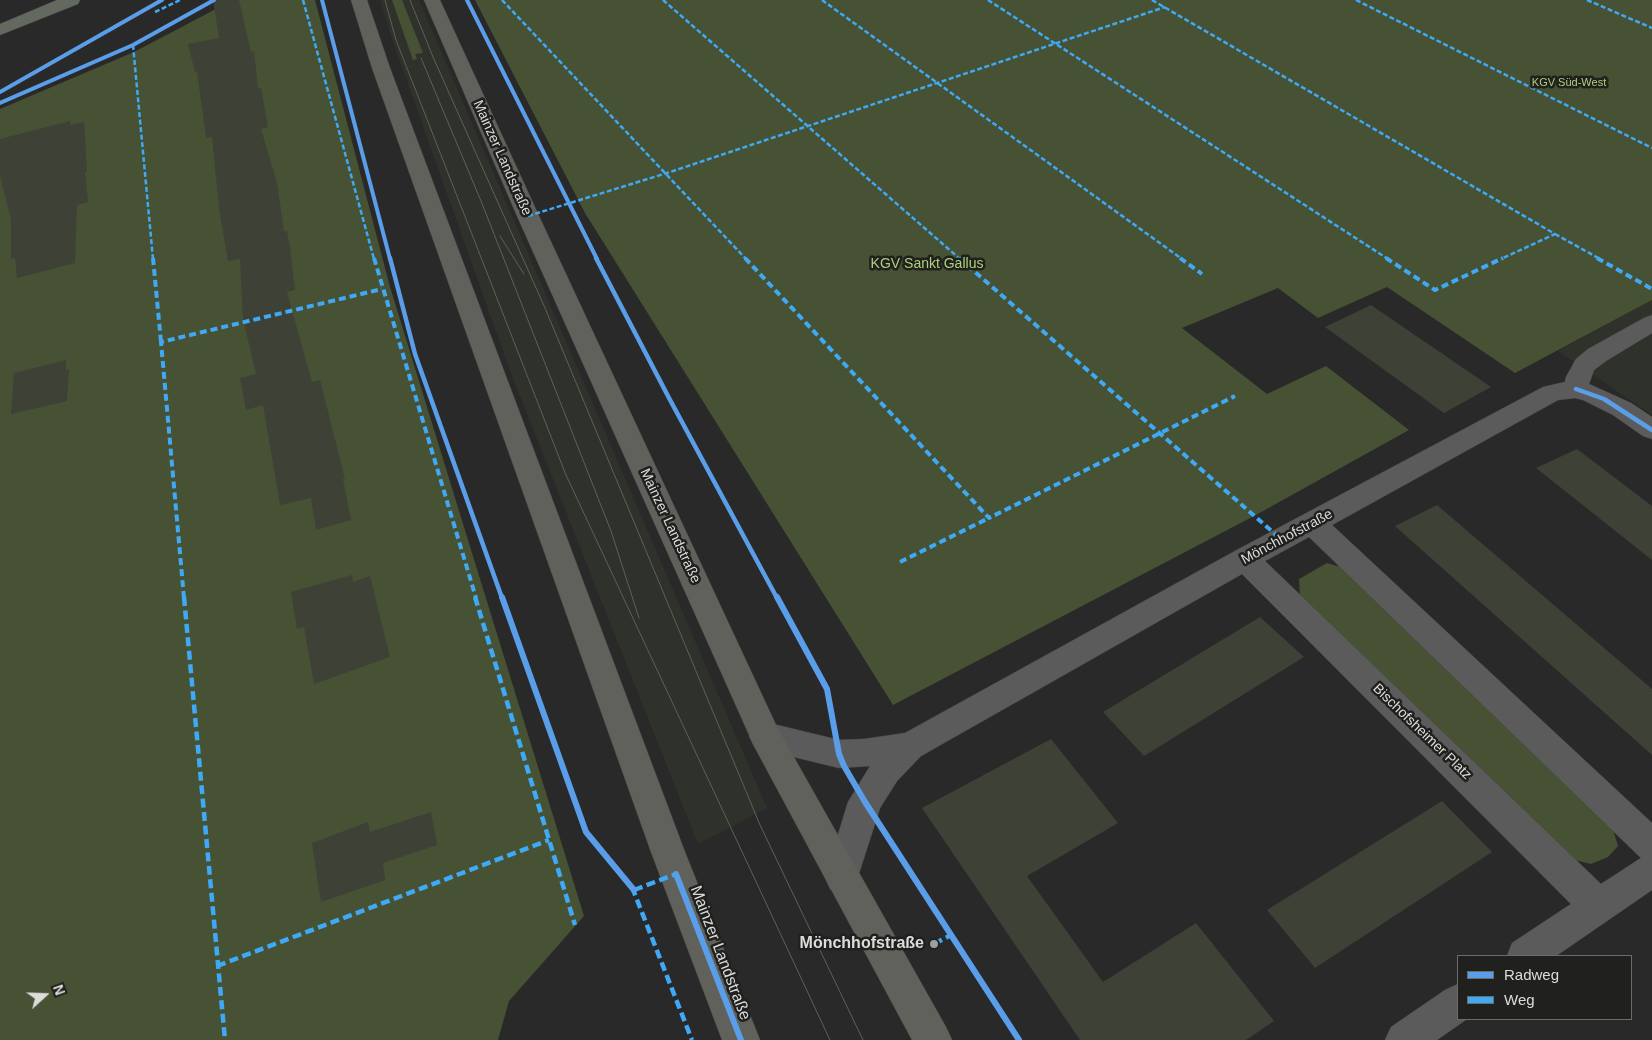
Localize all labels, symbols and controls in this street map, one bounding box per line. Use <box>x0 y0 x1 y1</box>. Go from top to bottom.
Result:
park label: KGV Süd-West <box>1532 76 1606 90</box>
street label: Mainzer Landstraße <box>469 98 535 218</box>
park label: KGV Sankt Gallus <box>871 256 983 272</box>
street label: Mainzer Landstraße <box>636 466 704 586</box>
street label: Mönchhofstraße <box>1238 506 1336 568</box>
street label: Bischofsheimer Platz <box>1369 681 1475 783</box>
street label: Mainzer Landstraße <box>686 883 754 1023</box>
place label: Mönchhofstraße <box>800 934 924 954</box>
marker: Mönchhofstraße <box>928 938 940 950</box>
legend <box>1457 955 1632 1020</box>
text: Radweg <box>1504 966 1559 983</box>
north arrow <box>20 970 70 1020</box>
text: N <box>50 982 68 997</box>
text: Weg <box>1504 991 1535 1008</box>

